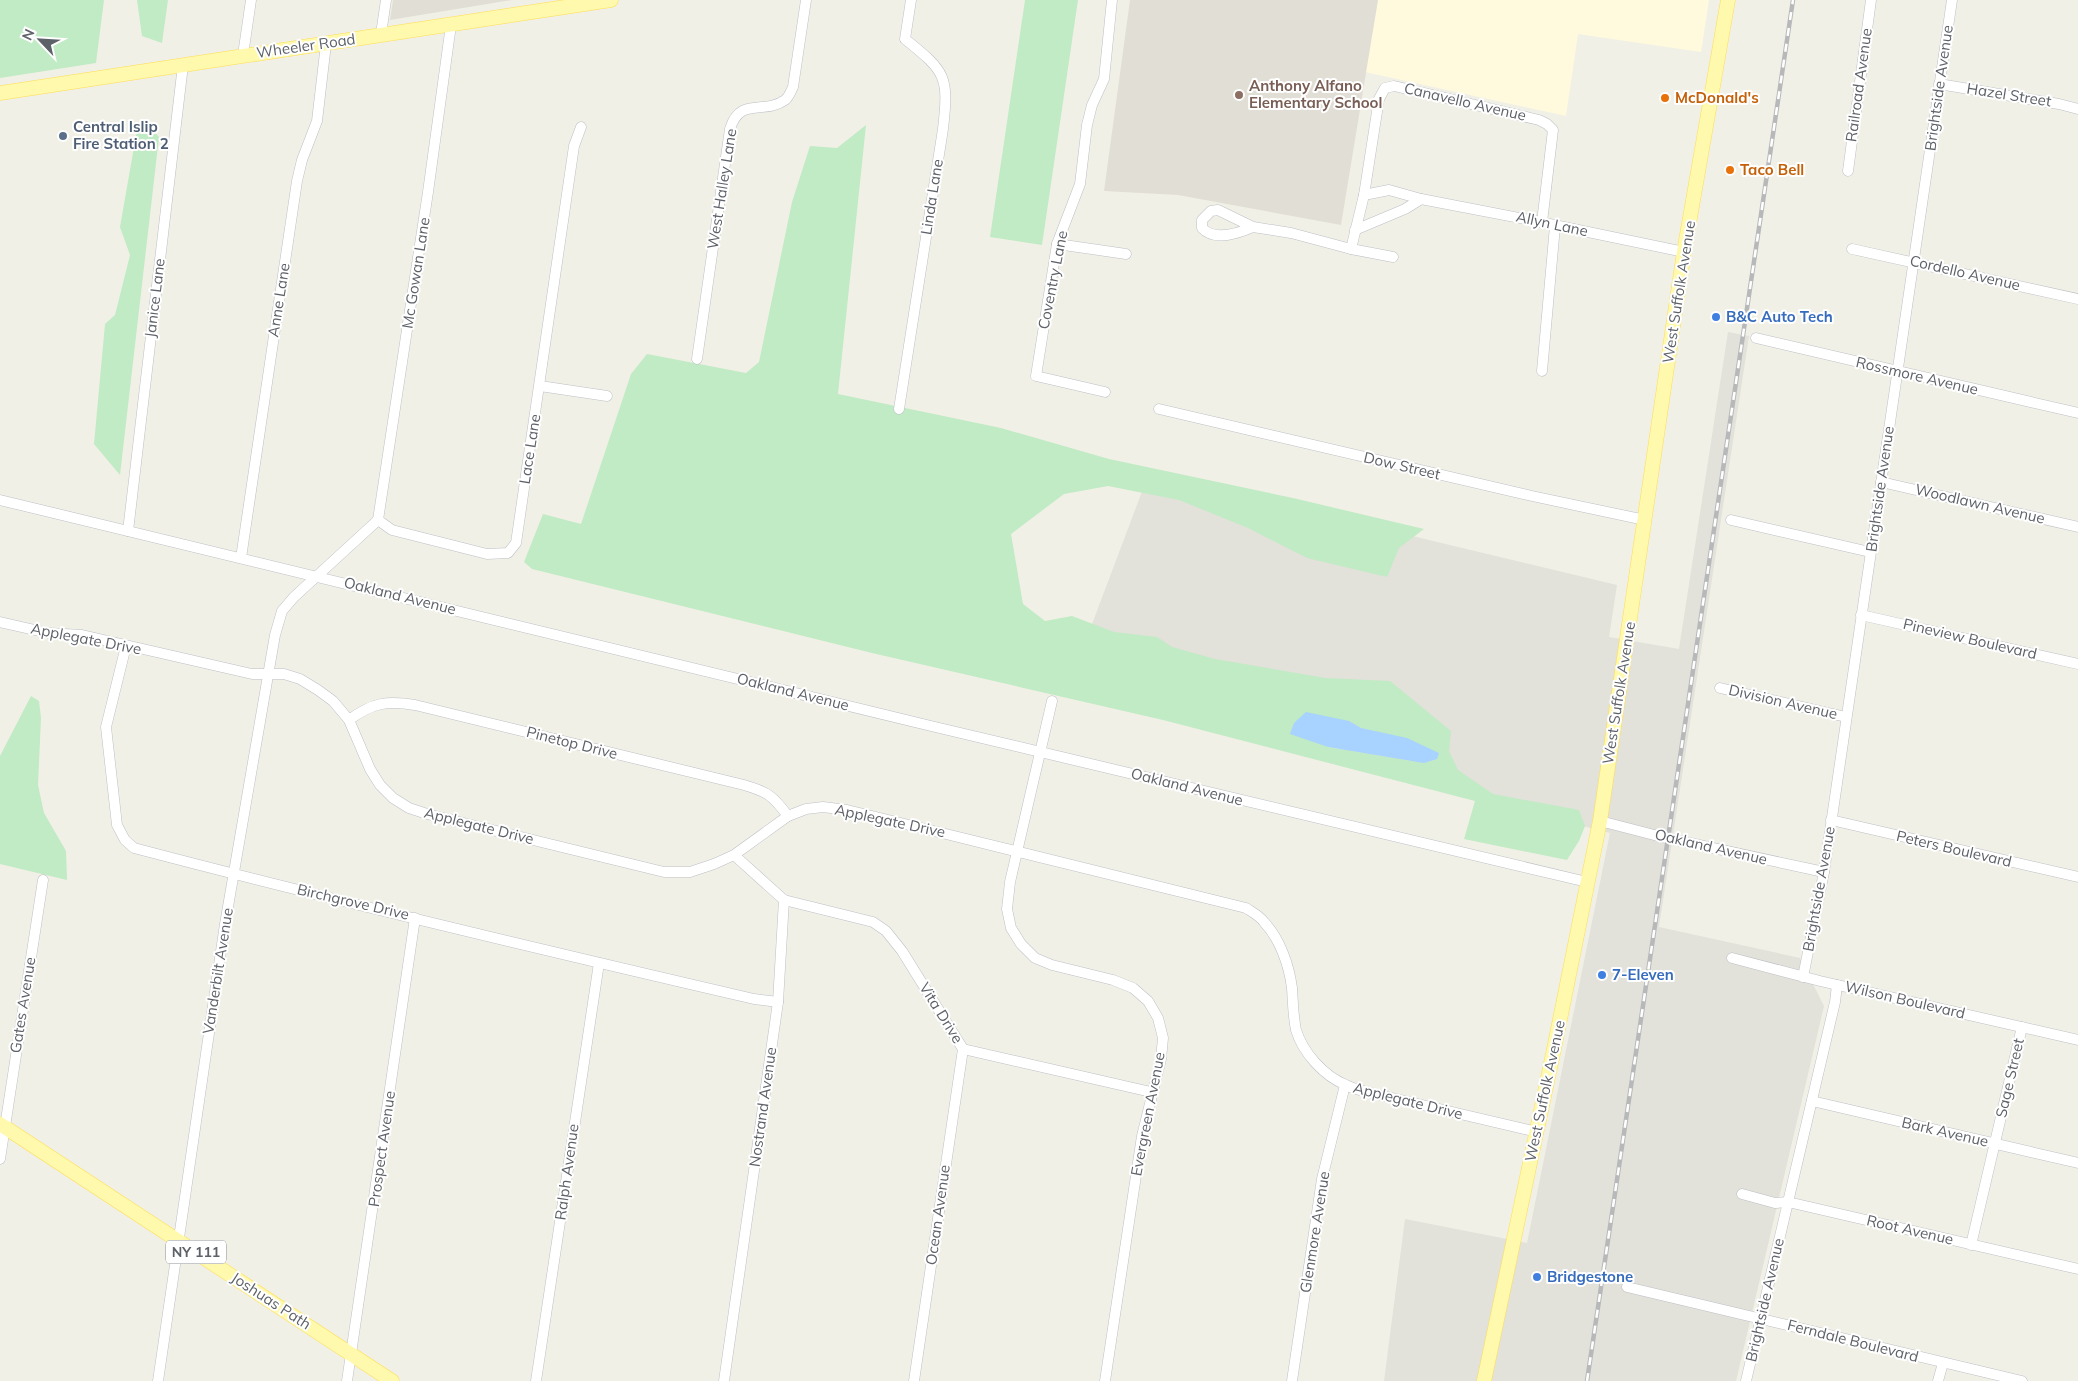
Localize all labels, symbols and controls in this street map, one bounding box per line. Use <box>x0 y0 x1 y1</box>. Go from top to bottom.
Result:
north arrow <box>15 15 65 65</box>
street label: Brightside Avenue <box>1920 24 1957 152</box>
text: N <box>18 26 39 43</box>
street label: Railroad Avenue <box>1841 27 1876 143</box>
street label: Wheeler Road <box>255 29 357 62</box>
place label: Anthony Alfano Elementary School <box>1249 76 1382 112</box>
street label: Canavello Avenue <box>1402 78 1528 125</box>
street label: Hazel Street <box>1965 78 2053 111</box>
place label: McDonald's <box>1675 88 1759 107</box>
marker: Anthony Alfano Elementary School <box>1233 89 1245 101</box>
marker: McDonald's <box>1659 92 1671 104</box>
place label: Central Islip Fire Station 2 <box>73 117 169 153</box>
street label: West Halley Lane <box>703 127 740 251</box>
marker: Central Islip Fire Station 2 <box>57 130 69 142</box>
street label: Linda Lane <box>916 158 947 236</box>
place label: Taco Bell <box>1740 160 1804 179</box>
marker: Taco Bell <box>1724 164 1736 176</box>
street label: Allyn Lane <box>1514 207 1590 240</box>
street label: Mc Gowan Lane <box>397 216 434 330</box>
street label: West Suffolk Avenue <box>1658 219 1699 365</box>
street label: Coventry Lane <box>1034 229 1071 331</box>
street label: Cordello Avenue <box>1908 251 2022 294</box>
street label: Janice Lane <box>140 257 169 339</box>
street label: Anne Lane <box>263 261 294 338</box>
place label: B&C Auto Tech <box>1726 307 1833 326</box>
marker: B&C Auto Tech <box>1710 311 1722 323</box>
street label: Rossmore Avenue <box>1854 352 1980 399</box>
street label: Lace Lane <box>515 413 544 485</box>
street label: Brightside Avenue <box>1861 425 1898 553</box>
street label: Dow Street <box>1362 447 1442 484</box>
street label: Woodlawn Avenue <box>1913 479 2047 528</box>
street label: Oakland Avenue <box>342 572 458 619</box>
street label: Pineview Boulevard <box>1901 614 2039 663</box>
street label: Applegate Drive <box>29 618 143 659</box>
street label: West Suffolk Avenue <box>1598 620 1639 766</box>
street label: Oakland Avenue <box>735 668 851 715</box>
street label: Division Avenue <box>1727 680 1839 723</box>
street label: Pinetop Drive <box>525 722 620 763</box>
street label: Oakland Avenue <box>1129 763 1245 810</box>
street label: Applegate Drive <box>833 800 947 841</box>
street label: Applegate Drive <box>422 803 536 848</box>
street label: Oakland Avenue <box>1653 824 1769 869</box>
street label: Brightside Avenue <box>1798 825 1839 953</box>
street label: Peters Boulevard <box>1895 826 2014 871</box>
street label: Birchgrove Drive <box>295 879 411 924</box>
street label: Vanderbilt Avenue <box>198 906 237 1035</box>
street label: Gates Avenue <box>6 956 39 1054</box>
place label: 7-Eleven <box>1612 965 1674 984</box>
marker: 7-Eleven <box>1596 969 1608 981</box>
street label: Wilson Boulevard <box>1843 976 1967 1023</box>
street label: Vita Drive <box>915 979 968 1047</box>
street label: West Suffolk Avenue <box>1520 1018 1569 1163</box>
street label: Sage Street <box>1991 1036 2028 1119</box>
street label: Nostrand Avenue <box>745 1046 780 1168</box>
street label: Evergreen Avenue <box>1126 1050 1169 1177</box>
street label: Applegate Drive <box>1351 1078 1465 1123</box>
street label: Prospect Avenue <box>364 1090 399 1208</box>
street label: Bark Avenue <box>1900 1112 1990 1151</box>
street label: Ralph Avenue <box>550 1123 583 1221</box>
street label: Ocean Avenue <box>921 1164 954 1266</box>
street label: Glenmore Avenue <box>1296 1170 1334 1294</box>
street label: Root Avenue <box>1865 1210 1955 1249</box>
street label: Brightside Avenue <box>1741 1236 1788 1364</box>
road number: NY 111 <box>166 1240 226 1264</box>
place label: Bridgestone <box>1547 1267 1633 1286</box>
street label: Joshuas Path <box>228 1268 315 1333</box>
marker: Bridgestone <box>1531 1271 1543 1283</box>
street label: Ferndale Boulevard <box>1786 1315 1921 1366</box>

